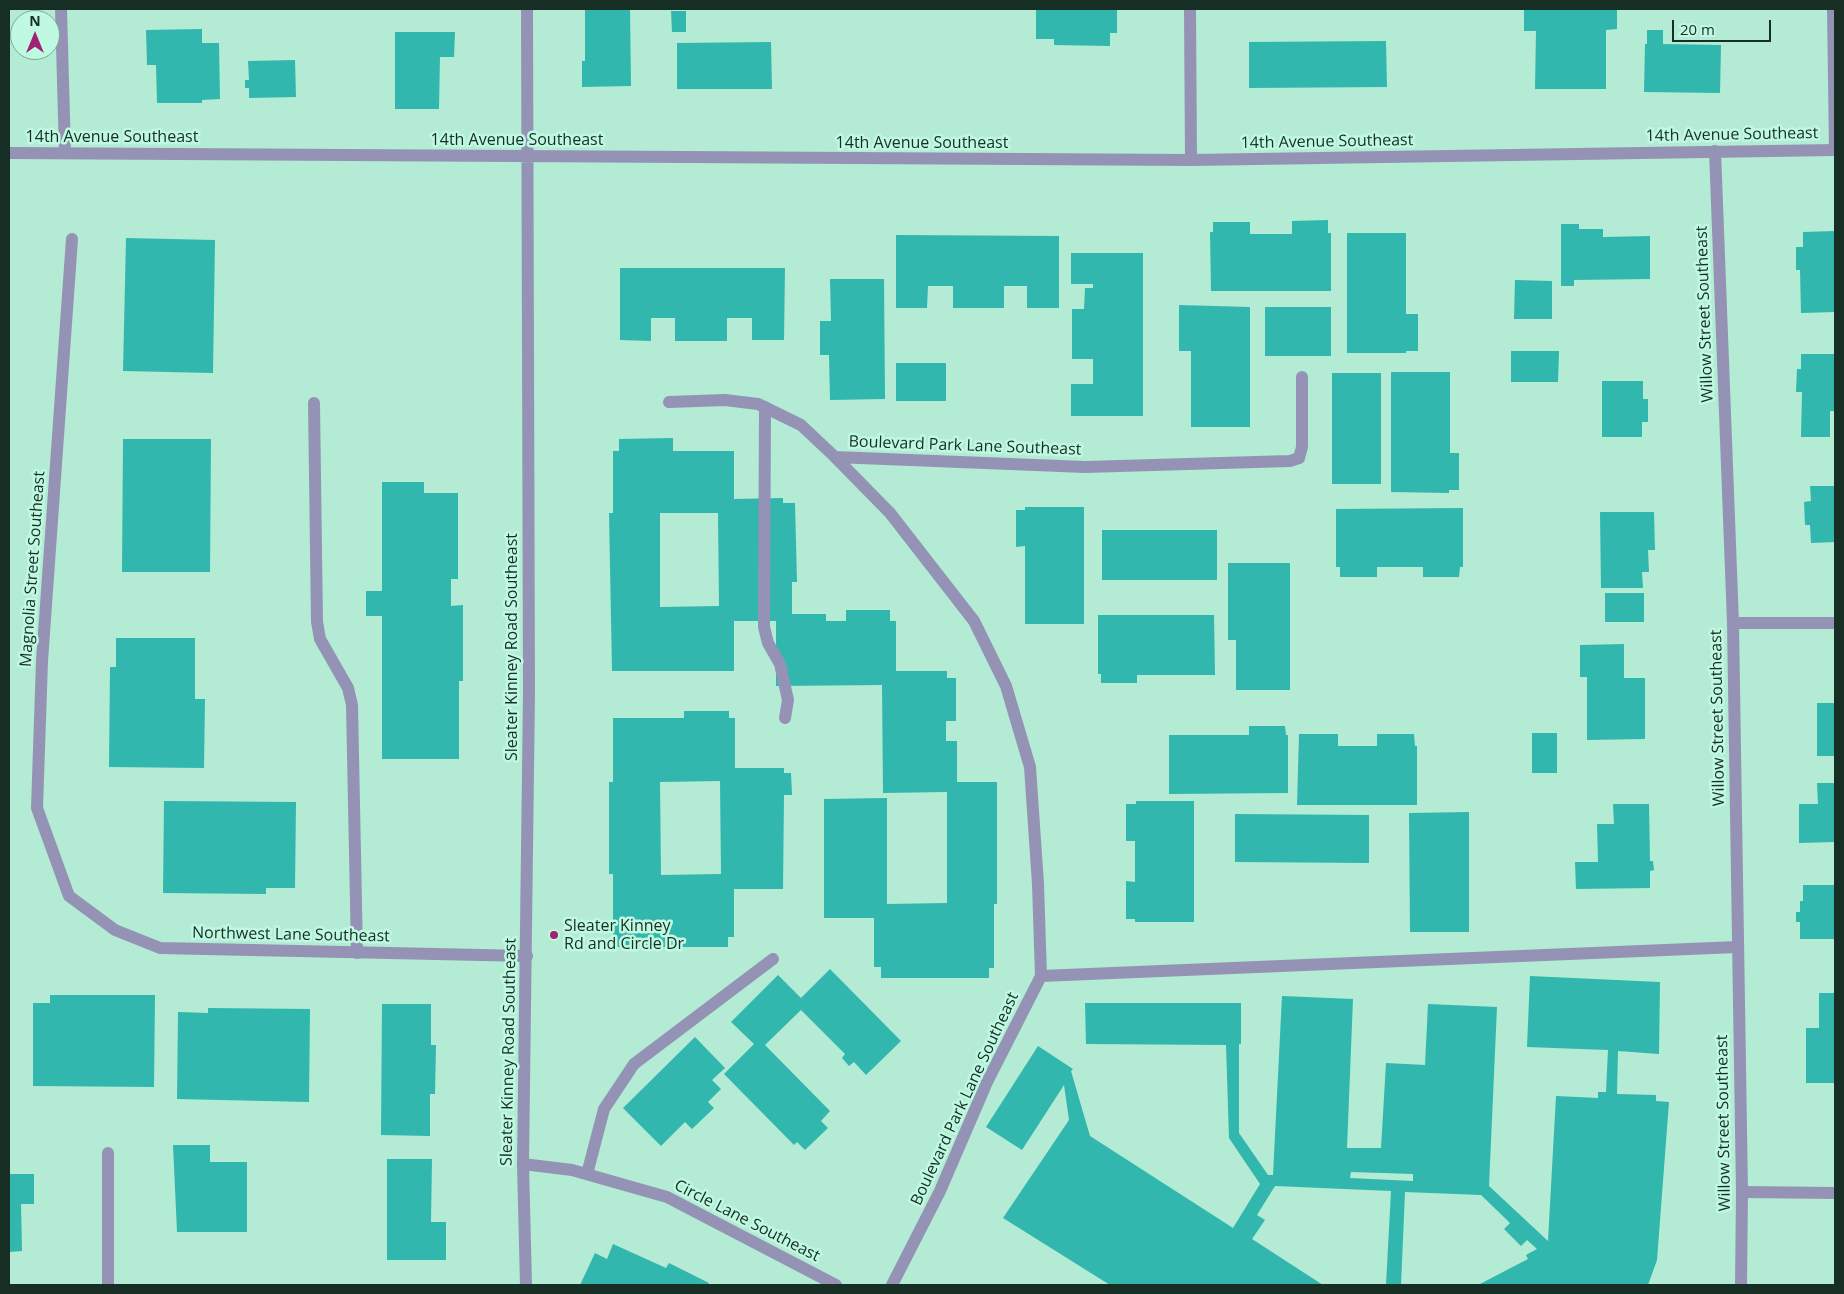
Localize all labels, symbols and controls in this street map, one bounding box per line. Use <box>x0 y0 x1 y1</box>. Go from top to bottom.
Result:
north arrow <box>10 10 60 60</box>
scale bar <box>1674 10 1773 42</box>
text: N <box>29 11 41 30</box>
text: 20 m <box>1680 19 1715 39</box>
street label: 14th Avenue Southeast <box>1645 124 1819 146</box>
street label: 14th Avenue Southeast <box>26 127 198 147</box>
street label: 14th Avenue Southeast <box>431 130 603 150</box>
street label: 14th Avenue Southeast <box>1240 131 1414 153</box>
street label: 14th Avenue Southeast <box>836 133 1008 153</box>
street label: Willow Street Southeast <box>1692 225 1718 403</box>
street label: Boulevard Park Lane Southeast <box>848 432 1082 460</box>
street label: Magnolia Street Southeast <box>17 470 49 668</box>
street label: Sleater Kinney Road Southeast <box>502 533 522 761</box>
street label: Willow Street Southeast <box>1707 629 1729 807</box>
place label: Sleater Kinney Rd and Circle Dr <box>564 916 684 954</box>
street label: Northwest Lane Southeast <box>192 924 390 946</box>
marker: Sleater Kinney Rd and Circle Dr <box>548 929 560 941</box>
street label: Sleater Kinney Road Southeast <box>497 938 521 1166</box>
street label: Boulevard Park Lane Southeast <box>907 989 1023 1209</box>
street label: Willow Street Southeast <box>1713 1034 1735 1212</box>
street label: Circle Lane Southeast <box>671 1176 823 1266</box>

